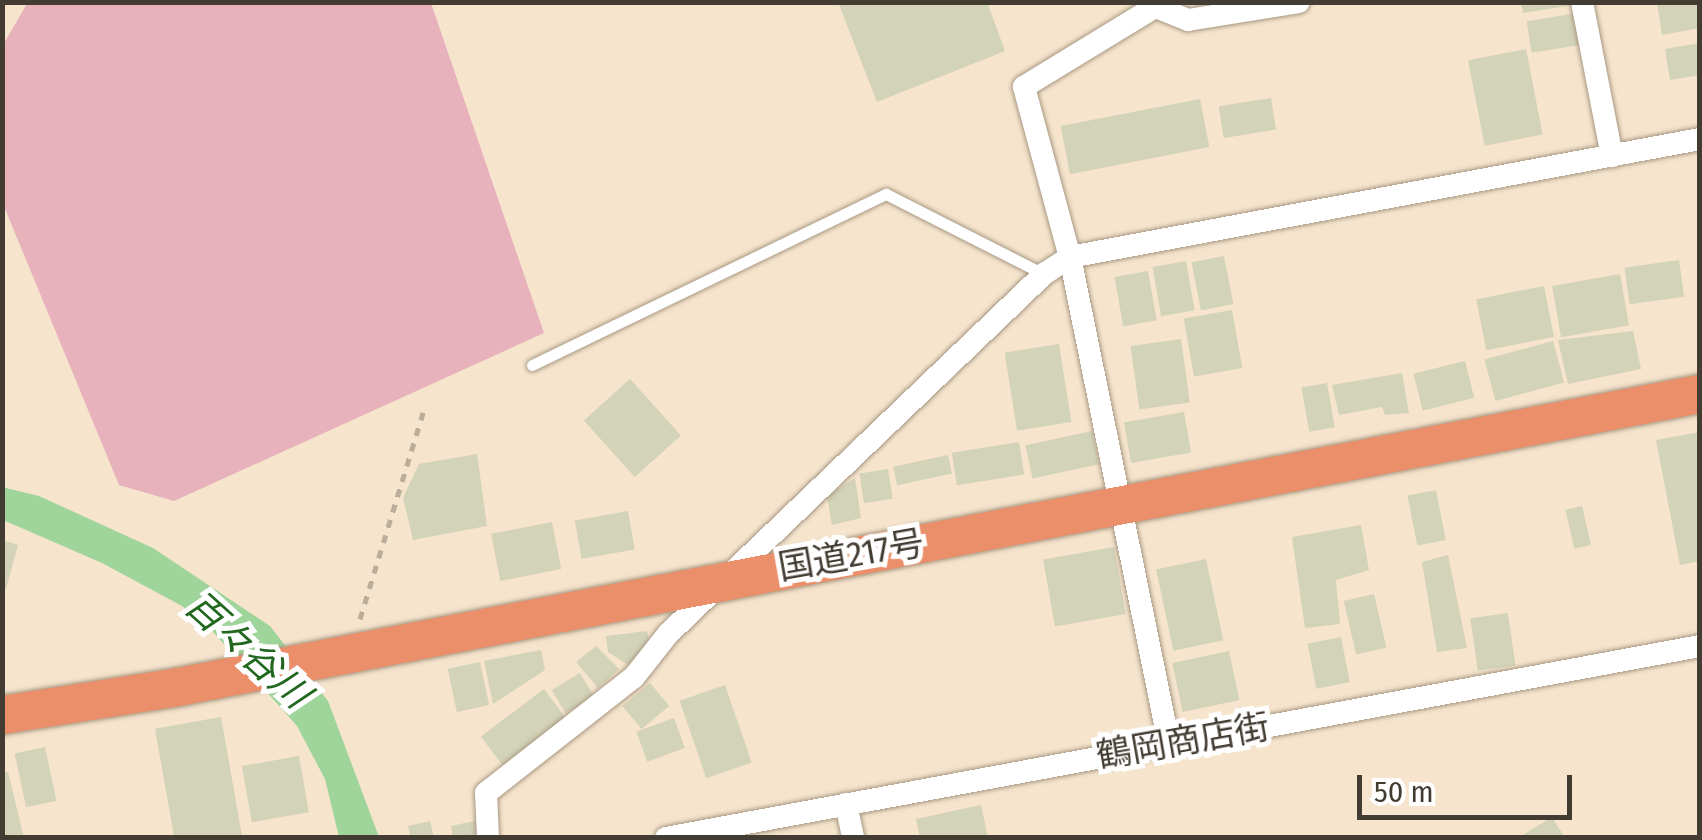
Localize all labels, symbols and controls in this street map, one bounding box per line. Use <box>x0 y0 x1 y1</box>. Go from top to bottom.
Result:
street label: 国道217号 <box>775 522 927 588</box>
water label: 百々谷川 <box>175 582 319 718</box>
street label: 鶴岡商店街 <box>1093 705 1273 777</box>
scale bar <box>1362 755 1577 817</box>
text: 50 m <box>1374 774 1434 810</box>

